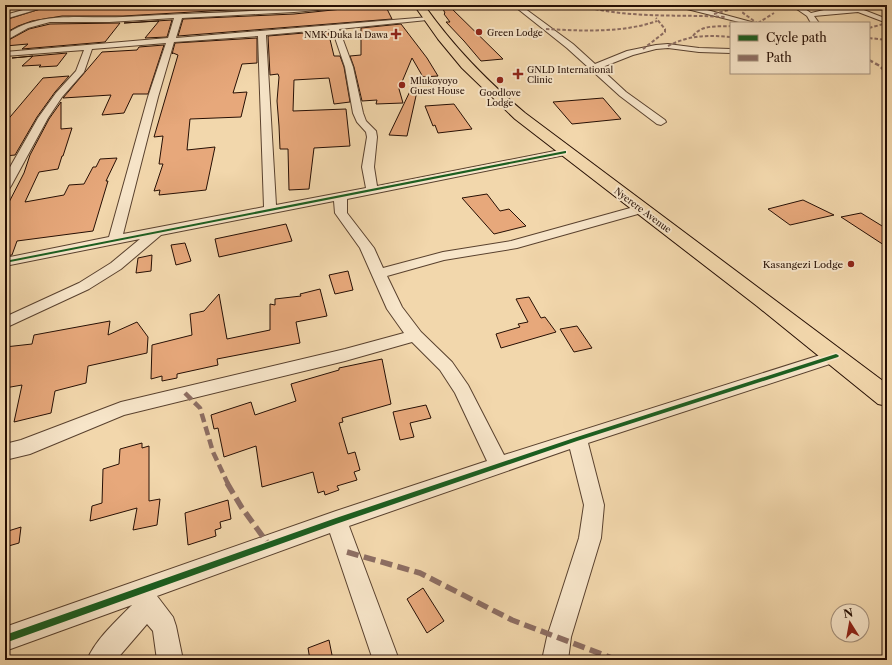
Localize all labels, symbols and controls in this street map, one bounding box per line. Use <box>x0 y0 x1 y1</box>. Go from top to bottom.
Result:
legend <box>730 22 870 74</box>
marker: Green Lodge <box>474 27 484 37</box>
place label: Green Lodge <box>487 27 543 38</box>
place label: NMK Duka la Dawa <box>304 29 388 40</box>
marker: NMK Duka la Dawa <box>391 29 401 39</box>
text: Cycle path <box>766 30 827 45</box>
text: Path <box>766 50 792 65</box>
place label: GNLD International Clinic <box>527 64 614 85</box>
marker: GNLD International Clinic <box>512 68 524 80</box>
place label: Mlukoyoyo Guest House <box>410 75 465 96</box>
marker: Goodlove Lodge <box>495 75 505 85</box>
marker: Mlukoyoyo Guest House <box>397 80 407 90</box>
place label: Goodlove Lodge <box>479 87 521 108</box>
street label: Nyerere Avenue <box>612 185 674 235</box>
place label: Kasangezi Lodge <box>763 258 843 271</box>
marker: Kasangezi Lodge <box>846 259 856 269</box>
north arrow <box>830 603 870 643</box>
text: N <box>842 605 855 621</box>

